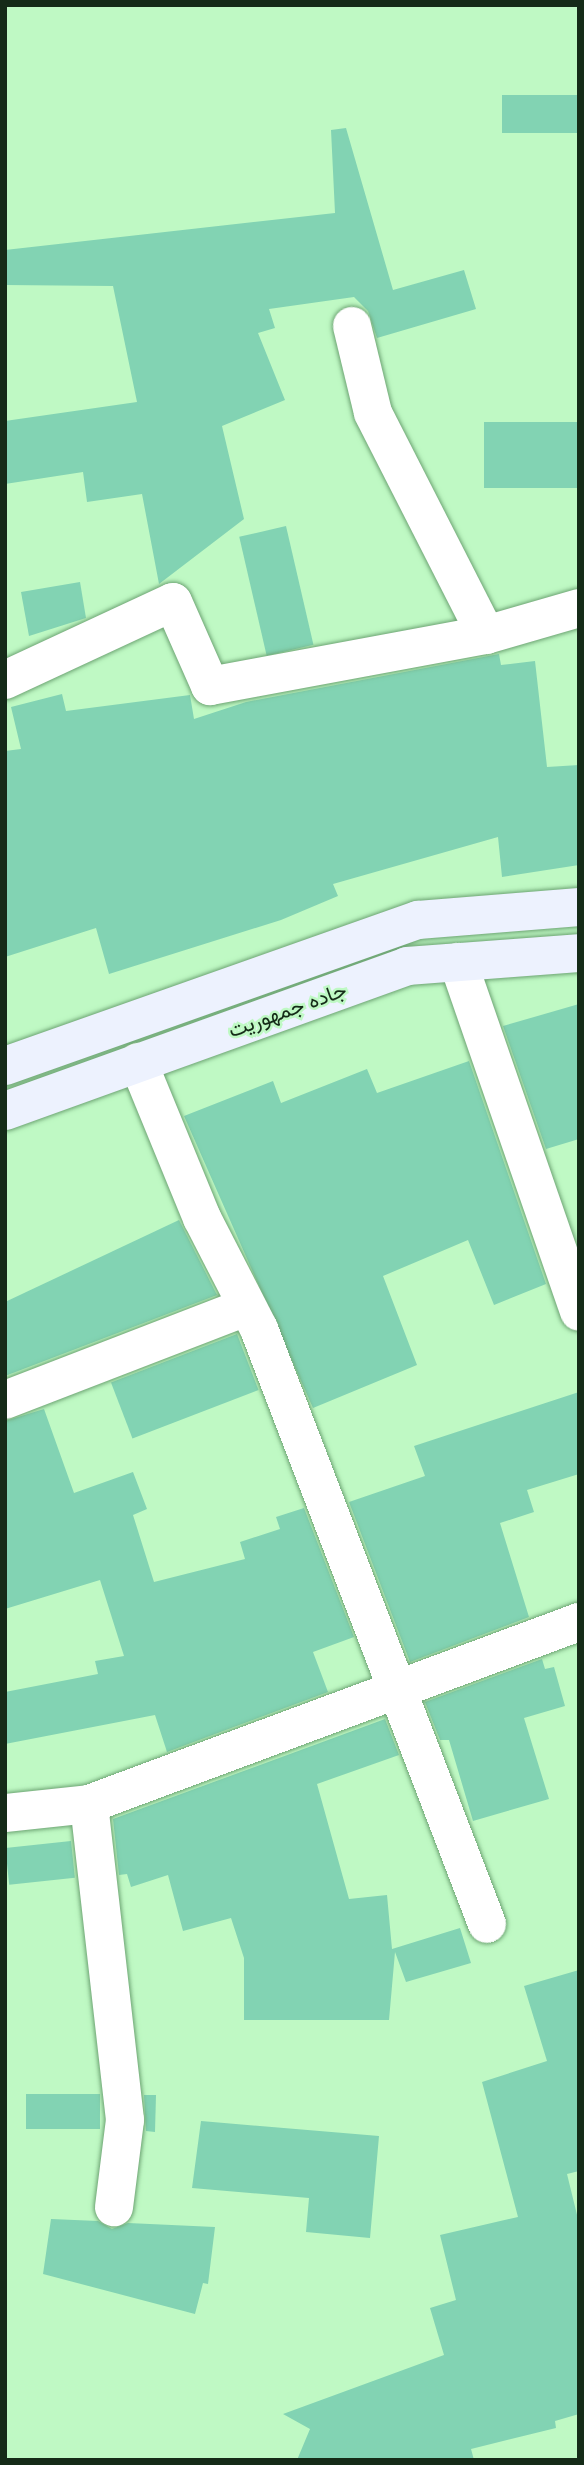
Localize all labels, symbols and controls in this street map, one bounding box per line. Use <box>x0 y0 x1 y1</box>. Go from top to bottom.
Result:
street label: جاده جمهوریت <box>224 976 350 1042</box>

